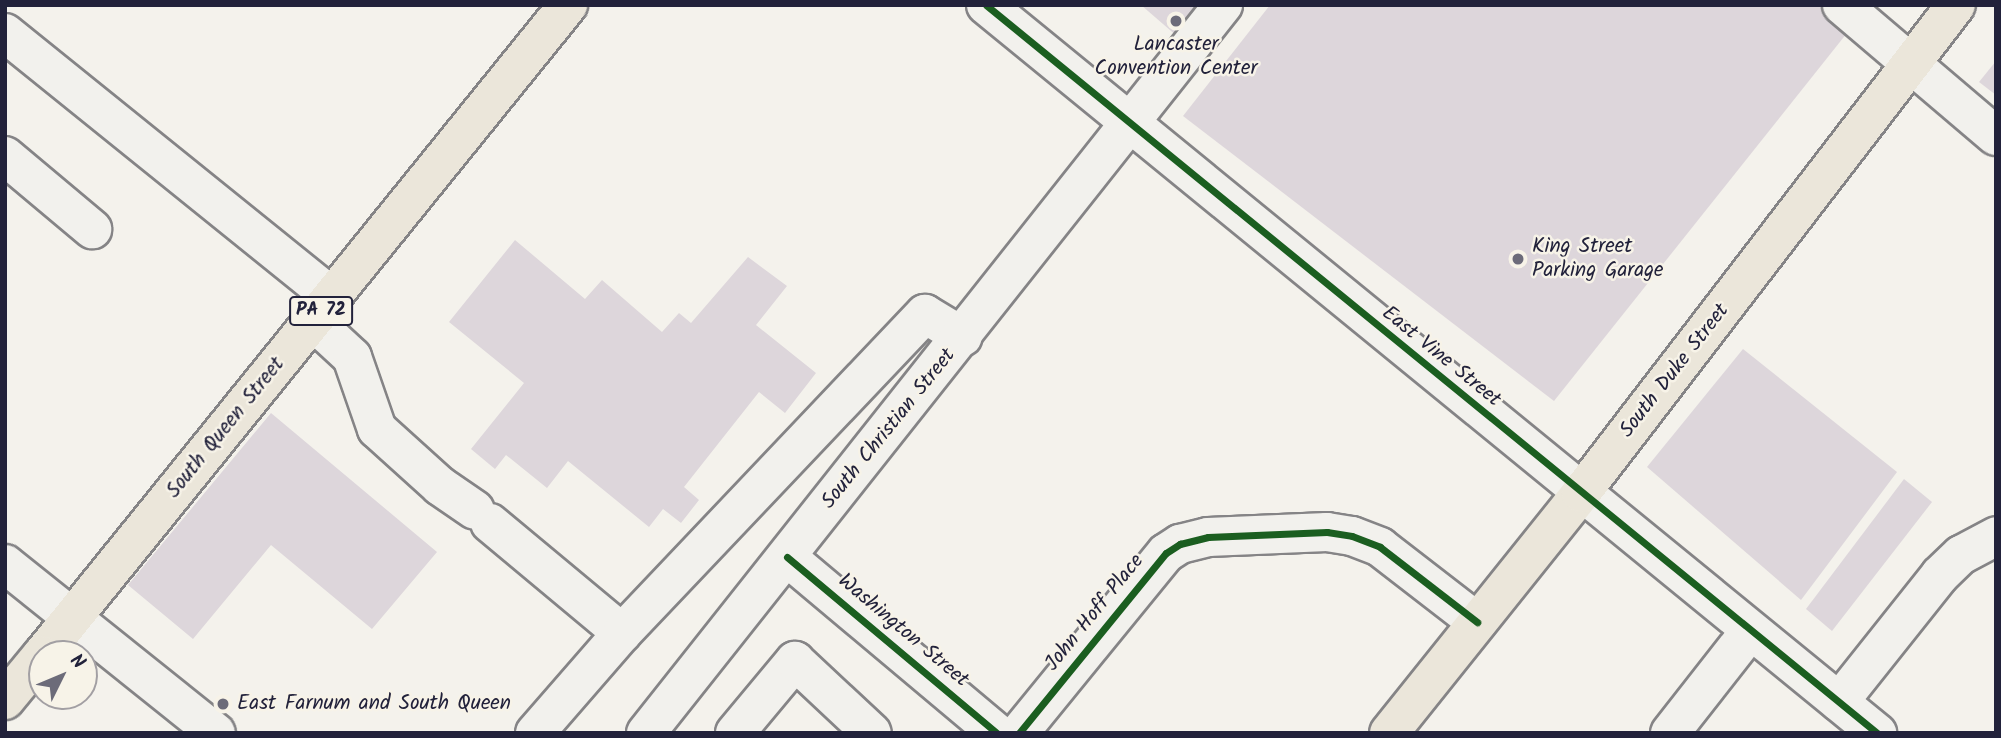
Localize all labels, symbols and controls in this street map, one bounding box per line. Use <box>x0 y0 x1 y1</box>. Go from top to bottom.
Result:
marker: Lancaster Convention Center <box>1168 13 1184 29</box>
place label: Lancaster Convention Center <box>1095 32 1257 82</box>
place label: King Street Parking Garage <box>1532 234 1664 284</box>
marker: King Street Parking Garage <box>1510 251 1526 267</box>
road number: PA 72 <box>288 296 354 326</box>
street label: South Duke Street <box>1615 299 1735 443</box>
street label: East Vine Street <box>1376 301 1506 413</box>
street label: South Christian Street <box>817 344 961 514</box>
street label: South Queen Street <box>161 352 291 504</box>
street label: John Hoff Place <box>1040 549 1150 677</box>
street label: Washington Street <box>832 569 974 693</box>
north arrow <box>28 640 98 710</box>
text: N <box>62 647 92 677</box>
place label: East Farnum and South Queen <box>237 691 511 717</box>
marker: East Farnum and South Queen <box>215 696 231 712</box>

